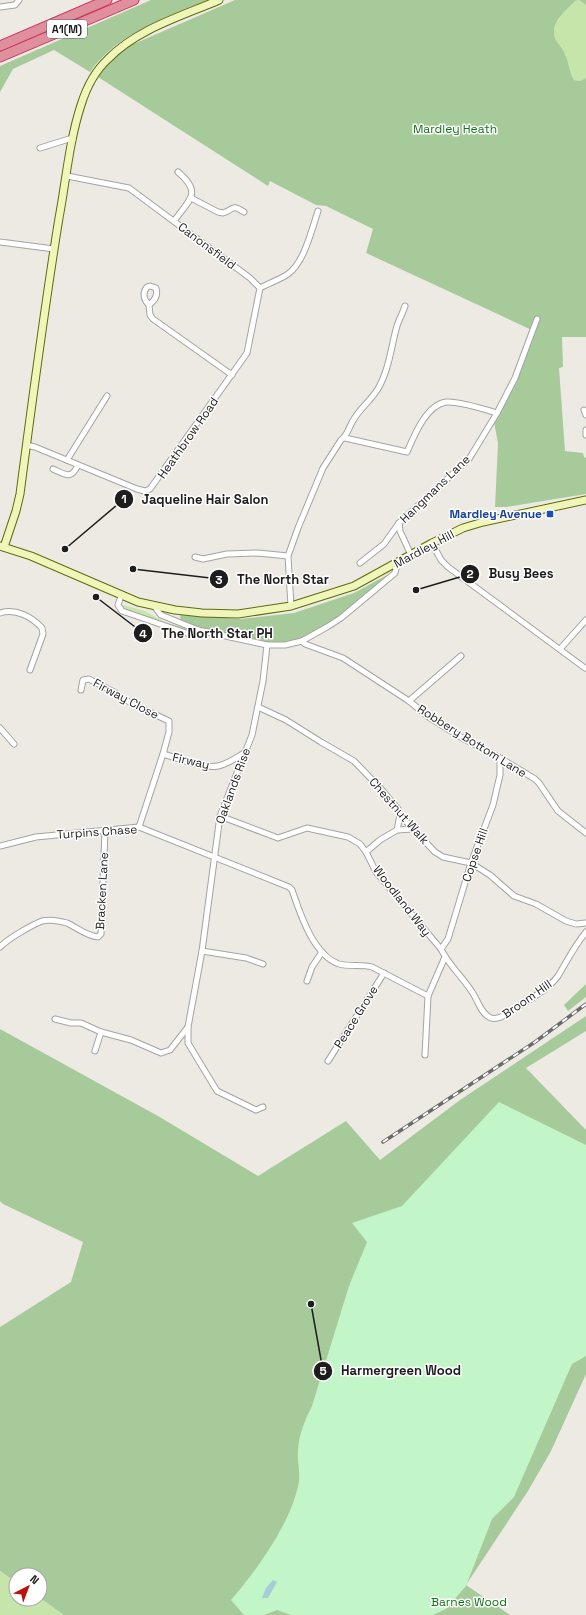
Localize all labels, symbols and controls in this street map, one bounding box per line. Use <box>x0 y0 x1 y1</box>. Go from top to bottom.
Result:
road number: A1(M) <box>47 20 87 38</box>
park label: Mardley Heath <box>413 121 497 137</box>
street label: Canonsfield <box>175 219 239 273</box>
street label: Heathbrow Road <box>154 394 222 482</box>
street label: Hangmans Lane <box>396 451 474 527</box>
callout: Jaqueline Hair Salon <box>114 487 277 512</box>
text: 1 <box>121 491 127 507</box>
text: Jaqueline Hair Salon <box>141 491 269 508</box>
place label: Mardley Avenue <box>449 506 542 522</box>
marker: Mardley Avenue <box>545 509 555 519</box>
street label: Mardley Hill <box>391 526 457 572</box>
callout: Busy Bees <box>460 561 562 586</box>
text: Busy Bees <box>488 565 554 582</box>
text: 2 <box>466 566 474 582</box>
callout: The North Star <box>209 567 337 592</box>
text: The North Star <box>237 571 329 588</box>
text: 3 <box>215 572 223 588</box>
callout: The North Star PH <box>133 621 281 646</box>
text: The North Star PH <box>161 625 273 642</box>
text: 4 <box>139 626 147 642</box>
street label: Firway Close <box>90 675 162 723</box>
street label: Robbery Bottom Lane <box>414 701 530 781</box>
street label: Oaklands Rise <box>212 746 254 826</box>
street label: Firway <box>171 749 211 773</box>
street label: Chestnut Walk <box>366 774 433 848</box>
street label: Turpins Chase <box>56 821 138 843</box>
street label: Copse Hill <box>458 826 492 884</box>
street label: Bracken Lane <box>92 852 112 930</box>
street label: Woodland Way <box>369 862 435 940</box>
street label: Broom Hill <box>499 976 555 1022</box>
street label: Peace Grove <box>330 983 382 1051</box>
callout: Harmergreen Wood <box>313 1358 469 1383</box>
text: Harmergreen Wood <box>341 1362 461 1379</box>
text: 5 <box>319 1363 327 1379</box>
north arrow <box>8 1567 48 1607</box>
text: N <box>27 1572 42 1587</box>
park label: Barnes Wood <box>431 1594 507 1610</box>

